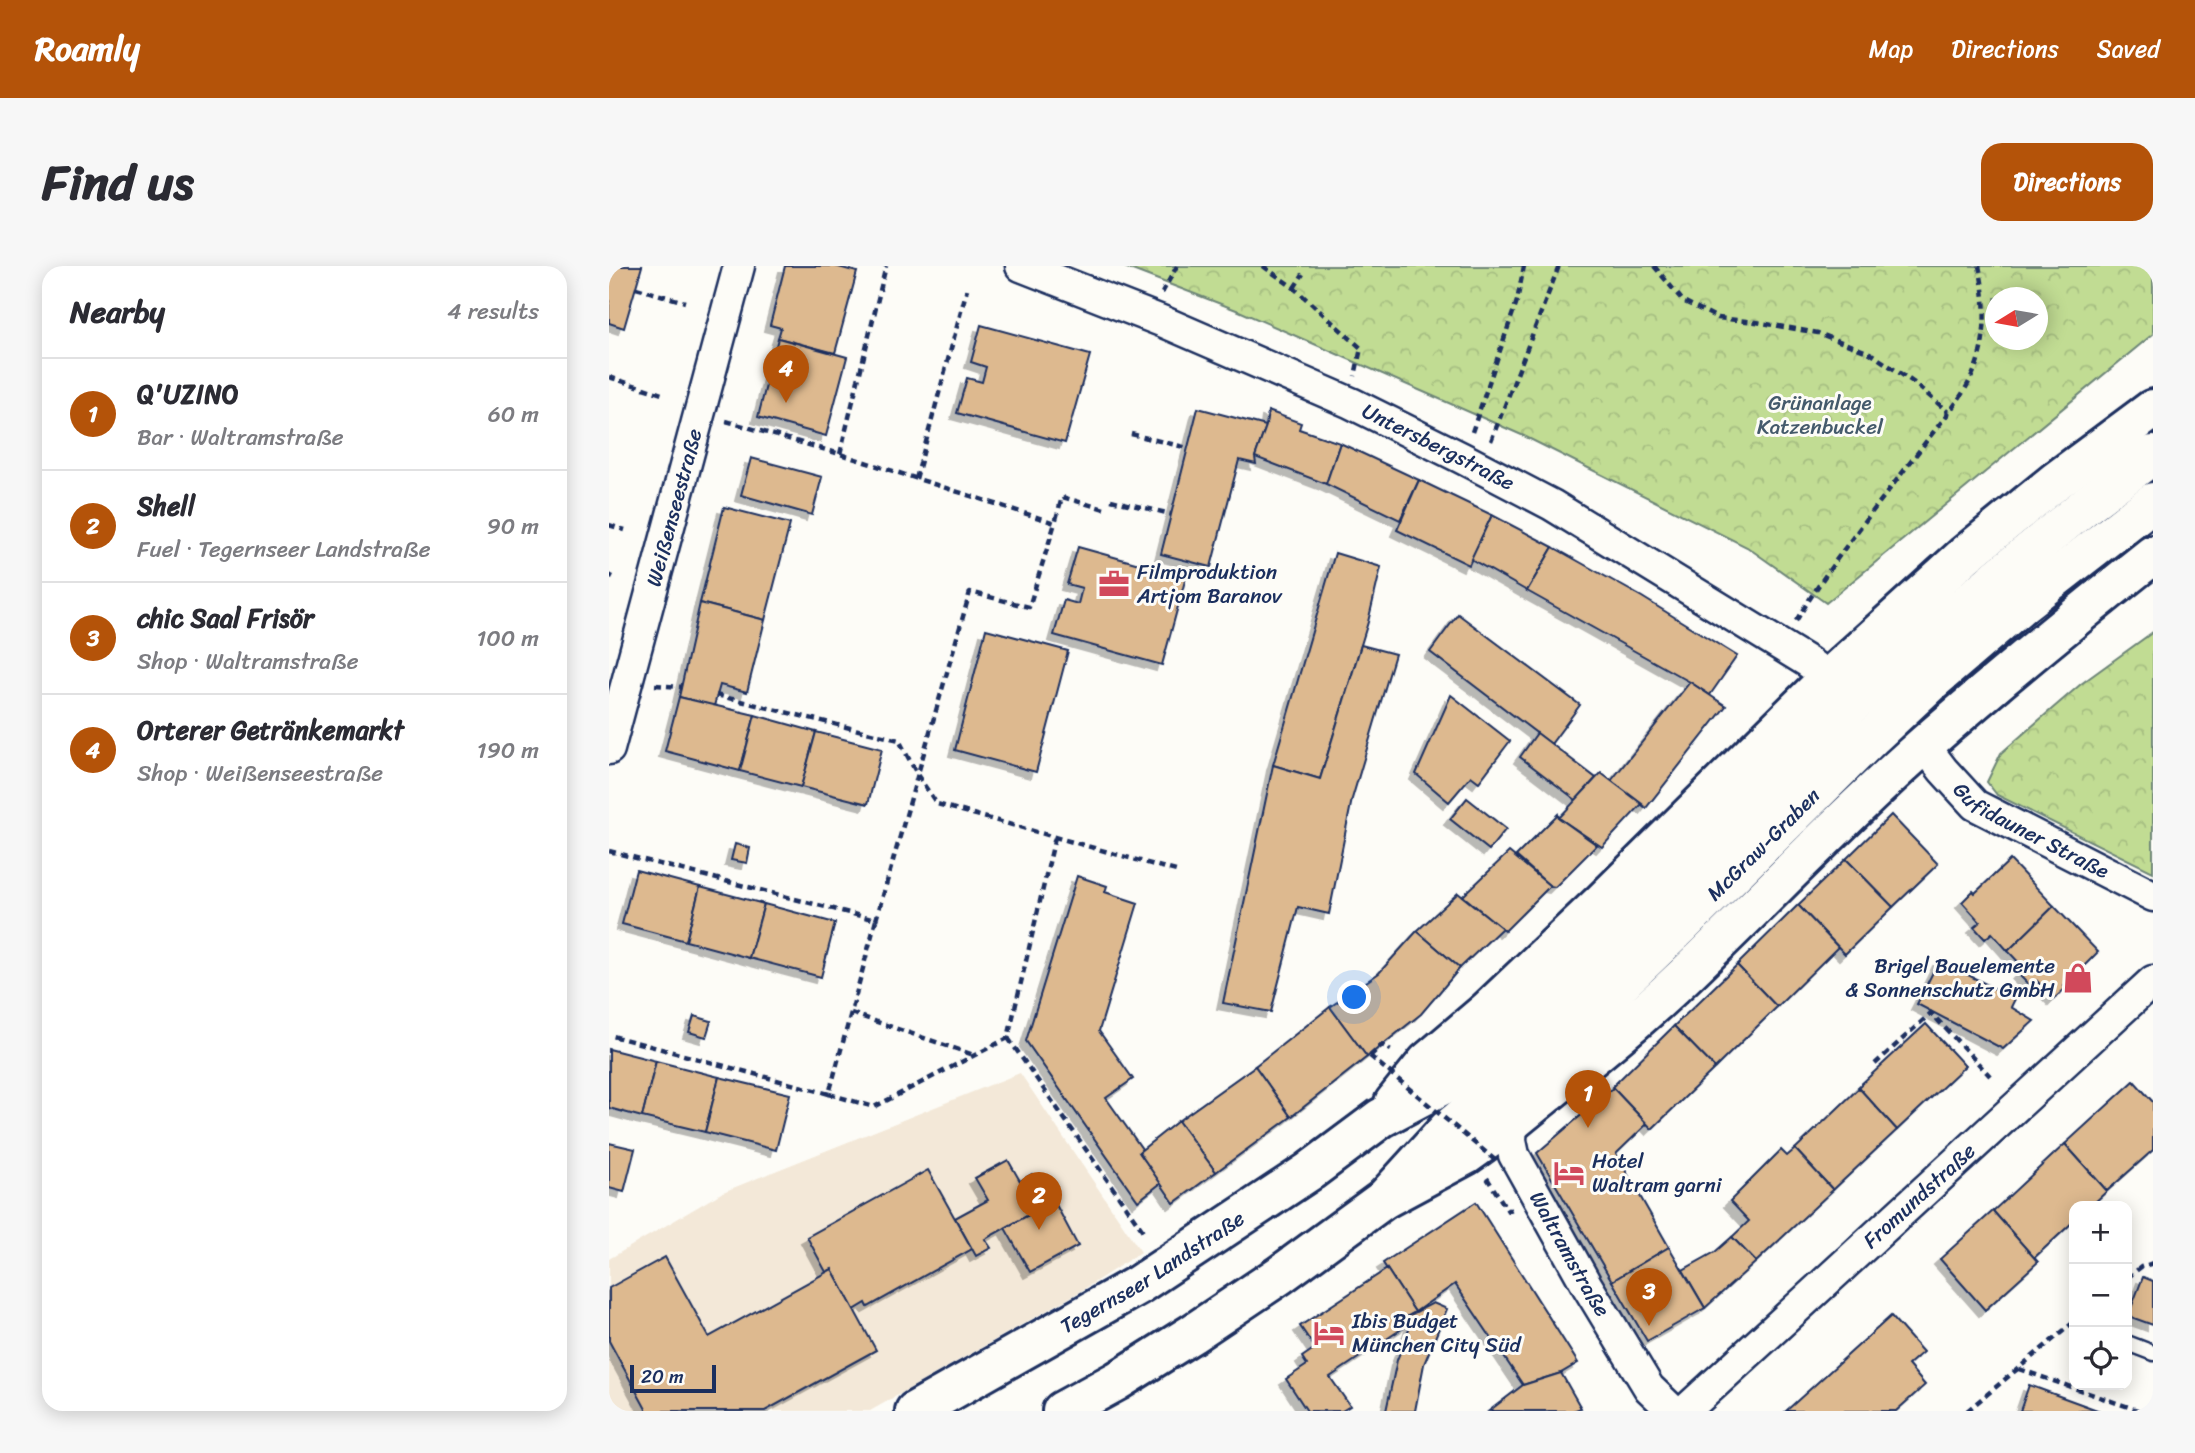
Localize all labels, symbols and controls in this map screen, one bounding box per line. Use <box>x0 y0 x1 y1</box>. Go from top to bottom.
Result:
text: Roamly <box>35 20 140 78</box>
text: Map <box>1869 28 1913 70</box>
text: Directions <box>1951 28 2059 70</box>
text: Saved <box>2097 28 2160 70</box>
text: Find us <box>42 139 194 226</box>
button: Directions <box>1981 143 2153 221</box>
text: Nearby <box>70 285 165 339</box>
north arrow <box>1985 287 2048 350</box>
text: 4 results <box>447 291 539 332</box>
pin: 4 <box>763 345 809 403</box>
text: Q'UZINO <box>137 371 239 417</box>
park label: Grünanlage Katzenbuckel <box>1757 384 1884 446</box>
street label: Untersbergstraße <box>1355 392 1522 502</box>
text: 1 <box>88 394 98 435</box>
text: 60 m <box>488 394 539 435</box>
text: Bar · Waltramstraße <box>137 417 344 458</box>
street label: Weißenseestraße <box>635 424 713 591</box>
text: Shell <box>137 483 195 529</box>
text: 2 <box>86 506 100 547</box>
text: 90 m <box>487 506 539 547</box>
text: Fuel · Tegernseer Landstraße <box>137 529 430 570</box>
place label: Filmproduktion Artjom Baranov <box>1136 553 1283 615</box>
office icon: Filmproduktion Artjom Baranov <box>1097 567 1131 601</box>
text: chic Saal Frisör <box>137 595 314 641</box>
text: 3 <box>87 618 99 659</box>
text: 100 m <box>476 618 539 659</box>
text: Shop · Waltramstraße <box>137 641 359 682</box>
text: Orterer Getränkemarkt <box>137 707 404 753</box>
text: 4 <box>86 730 100 771</box>
text: 190 m <box>477 730 539 771</box>
text: Shop · Weißenseestraße <box>137 753 383 794</box>
street label: Gufidauner Straße <box>1943 773 2116 890</box>
street label: McGraw-Graben <box>1697 778 1830 910</box>
place label: Brigel Bauelemente & Sonnenschutz GmbH <box>1845 947 2055 1009</box>
shop icon: Brigel Bauelemente & Sonnenschutz GmbH <box>2061 961 2095 995</box>
your location <box>1337 980 1371 1014</box>
pin: 1 <box>1565 1070 1611 1128</box>
street label: Fromundstraße <box>1854 1133 1985 1258</box>
place label: Hotel Waltram garni <box>1592 1142 1723 1204</box>
hotel icon: Hotel Waltram garni <box>1552 1156 1586 1190</box>
pin: 2 <box>1016 1172 1062 1230</box>
street label: Waltramstraße <box>1519 1184 1621 1325</box>
street label: Tegernseer Landstraße <box>1053 1200 1253 1344</box>
map controls <box>2069 1201 2132 1390</box>
button: + <box>2069 1201 2132 1264</box>
button: − <box>2069 1264 2132 1327</box>
pin: 3 <box>1626 1268 1672 1326</box>
place label: Ibis Budget München City Süd <box>1351 1302 1522 1364</box>
hotel icon: Ibis Budget München City Süd <box>1312 1316 1346 1350</box>
button: locate <box>2069 1327 2132 1390</box>
text: 20 m <box>641 1360 684 1393</box>
scale bar <box>630 1362 716 1394</box>

